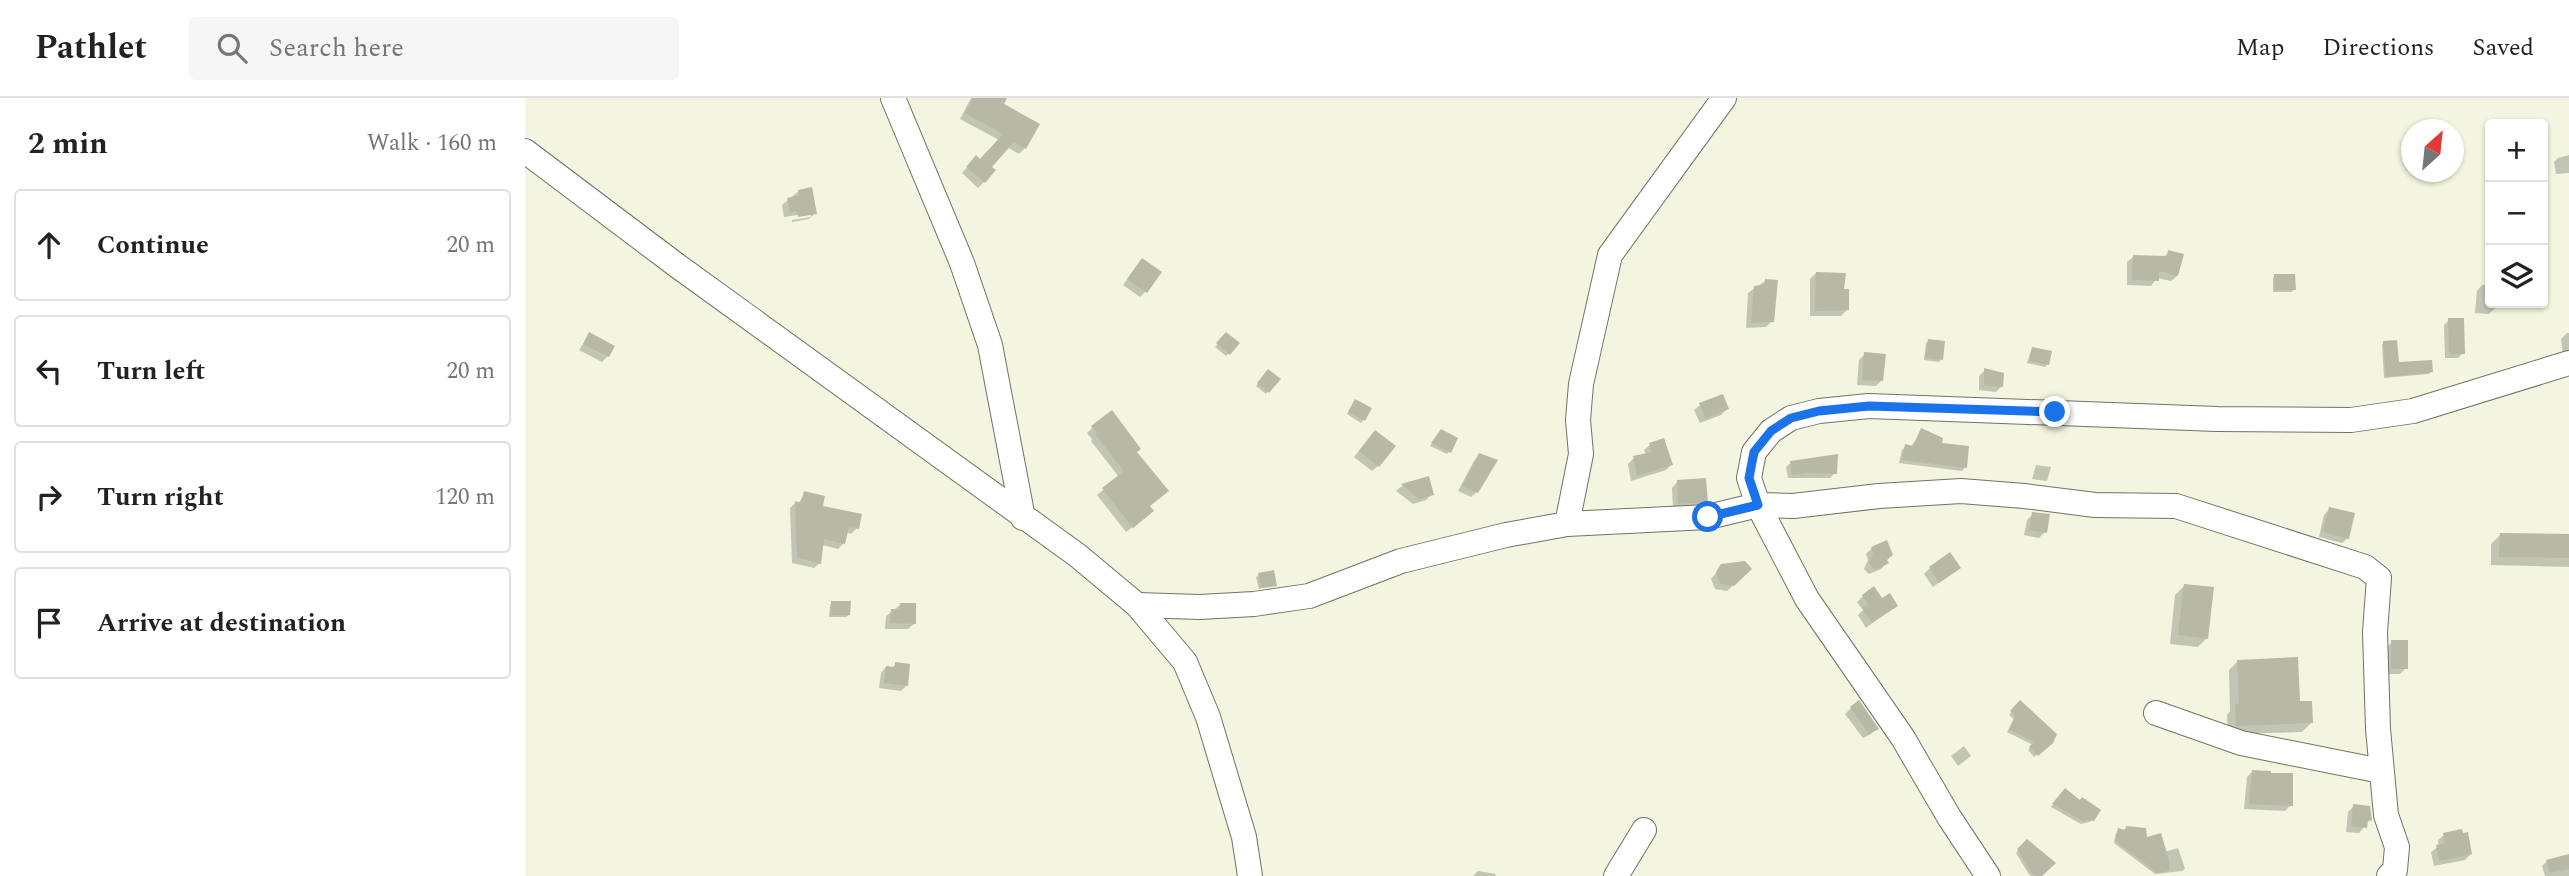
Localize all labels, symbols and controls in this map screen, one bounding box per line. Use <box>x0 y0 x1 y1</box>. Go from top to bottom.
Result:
search box <box>189 17 679 80</box>
text: Pathlet <box>35 23 147 73</box>
text: Search here <box>269 28 404 68</box>
icon: search <box>213 29 251 67</box>
text: Map <box>2236 30 2284 66</box>
text: Directions <box>2322 30 2434 66</box>
text: Saved <box>2472 30 2534 66</box>
north arrow <box>2401 119 2464 182</box>
map controls <box>2485 119 2548 308</box>
button: + <box>2485 119 2548 182</box>
text: 2 min <box>28 121 108 167</box>
text: Walk · 160 m <box>367 126 497 161</box>
button: − <box>2485 182 2548 245</box>
text: Continue <box>97 225 209 265</box>
icon: ahead <box>30 226 68 264</box>
text: 20 m <box>446 228 495 263</box>
button: layers <box>2485 245 2548 308</box>
text: Turn left <box>97 351 205 391</box>
icon: left <box>30 352 68 390</box>
text: 20 m <box>446 354 495 389</box>
route end <box>2039 396 2070 427</box>
text: Turn right <box>97 477 224 517</box>
icon: right <box>30 478 68 516</box>
text: 120 m <box>435 480 495 515</box>
route start <box>1692 501 1723 532</box>
text: Arrive at destination <box>97 603 346 643</box>
icon: arrive <box>30 604 68 642</box>

